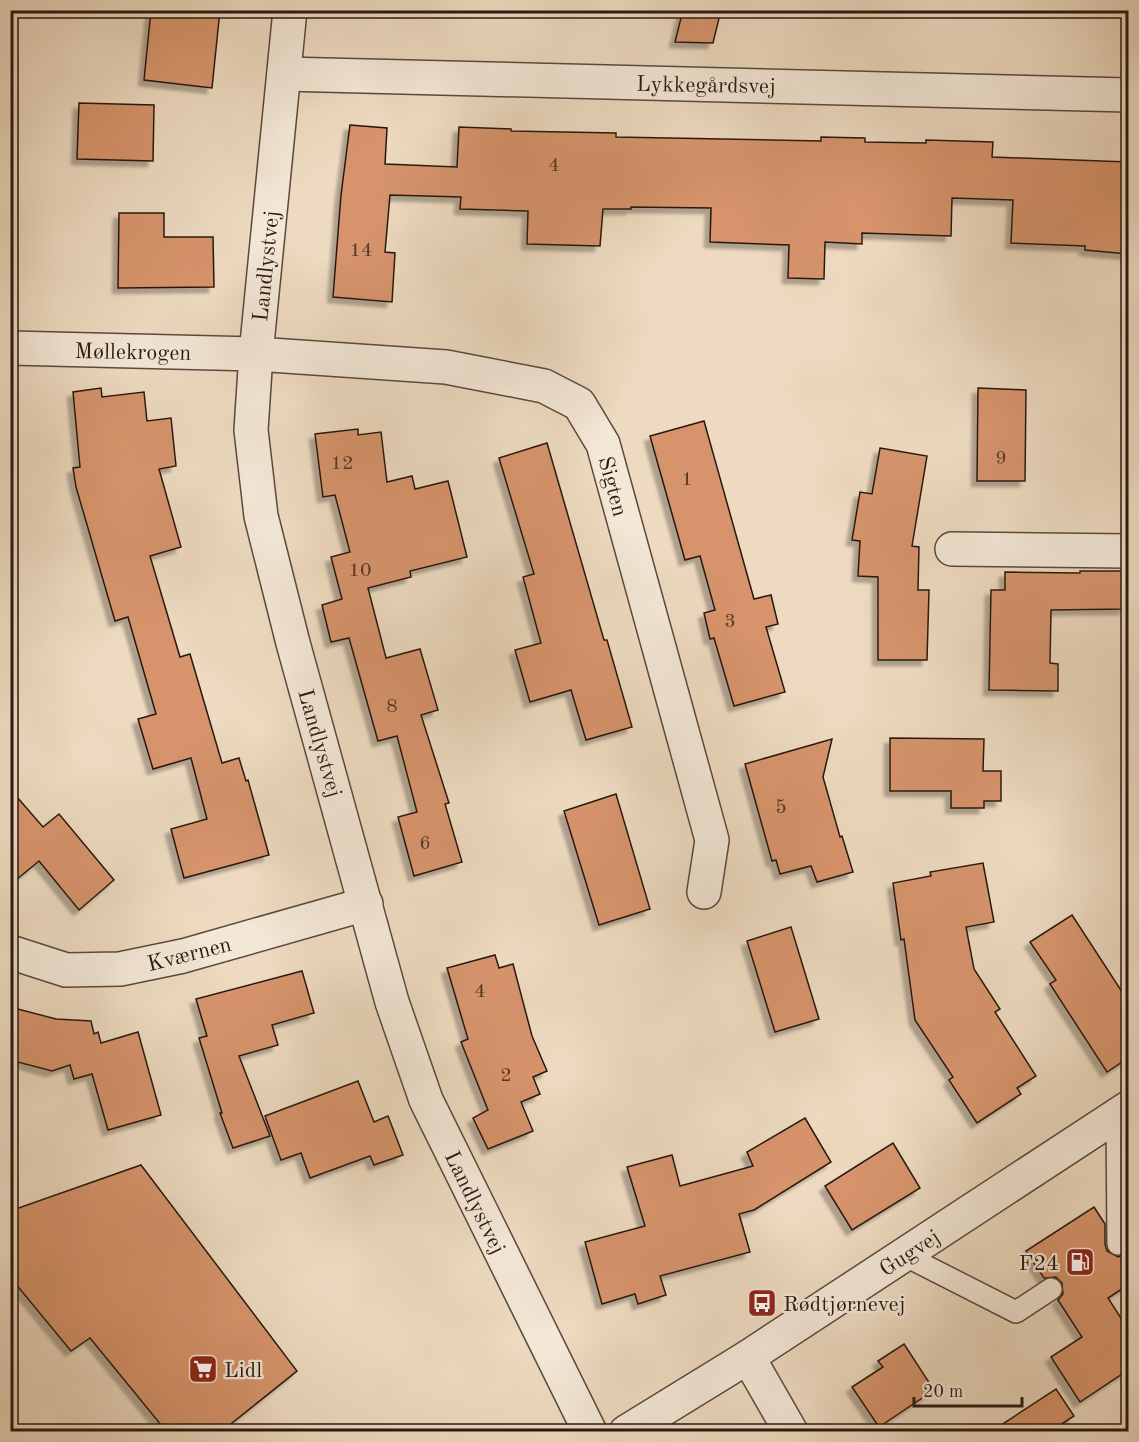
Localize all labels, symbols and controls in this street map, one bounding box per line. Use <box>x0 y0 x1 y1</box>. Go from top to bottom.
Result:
street label: Lykkegårdsvej <box>636 74 776 98</box>
house number: 4 <box>548 156 560 176</box>
street label: Landlystvej <box>250 210 284 323</box>
house number: 14 <box>349 241 373 261</box>
street label: Møllekrogen <box>74 341 192 365</box>
house number: 9 <box>995 449 1007 469</box>
house number: 12 <box>330 454 354 474</box>
street label: Sigten <box>594 454 631 519</box>
house number: 1 <box>681 470 693 490</box>
house number: 10 <box>348 561 372 581</box>
house number: 3 <box>724 612 736 632</box>
street label: Landlystvej <box>293 687 345 800</box>
house number: 8 <box>386 697 398 717</box>
house number: 5 <box>775 798 787 818</box>
house number: 6 <box>419 834 431 854</box>
street label: Kværnen <box>145 934 234 976</box>
house number: 4 <box>474 982 486 1002</box>
house number: 2 <box>500 1066 512 1086</box>
street label: Landlystvej <box>440 1148 509 1258</box>
street label: Gugvej <box>876 1226 944 1281</box>
fuel station icon: F24 <box>1064 1246 1096 1278</box>
place label: F24 <box>1019 1253 1059 1275</box>
bus stop icon: Rødtjørnevej <box>746 1287 778 1319</box>
place label: Rødtjørnevej <box>783 1294 906 1316</box>
supermarket icon: Lidl <box>187 1353 219 1385</box>
place label: Lidl <box>224 1360 262 1382</box>
scale bar <box>914 1370 1022 1408</box>
text: 20 m <box>923 1383 963 1401</box>

